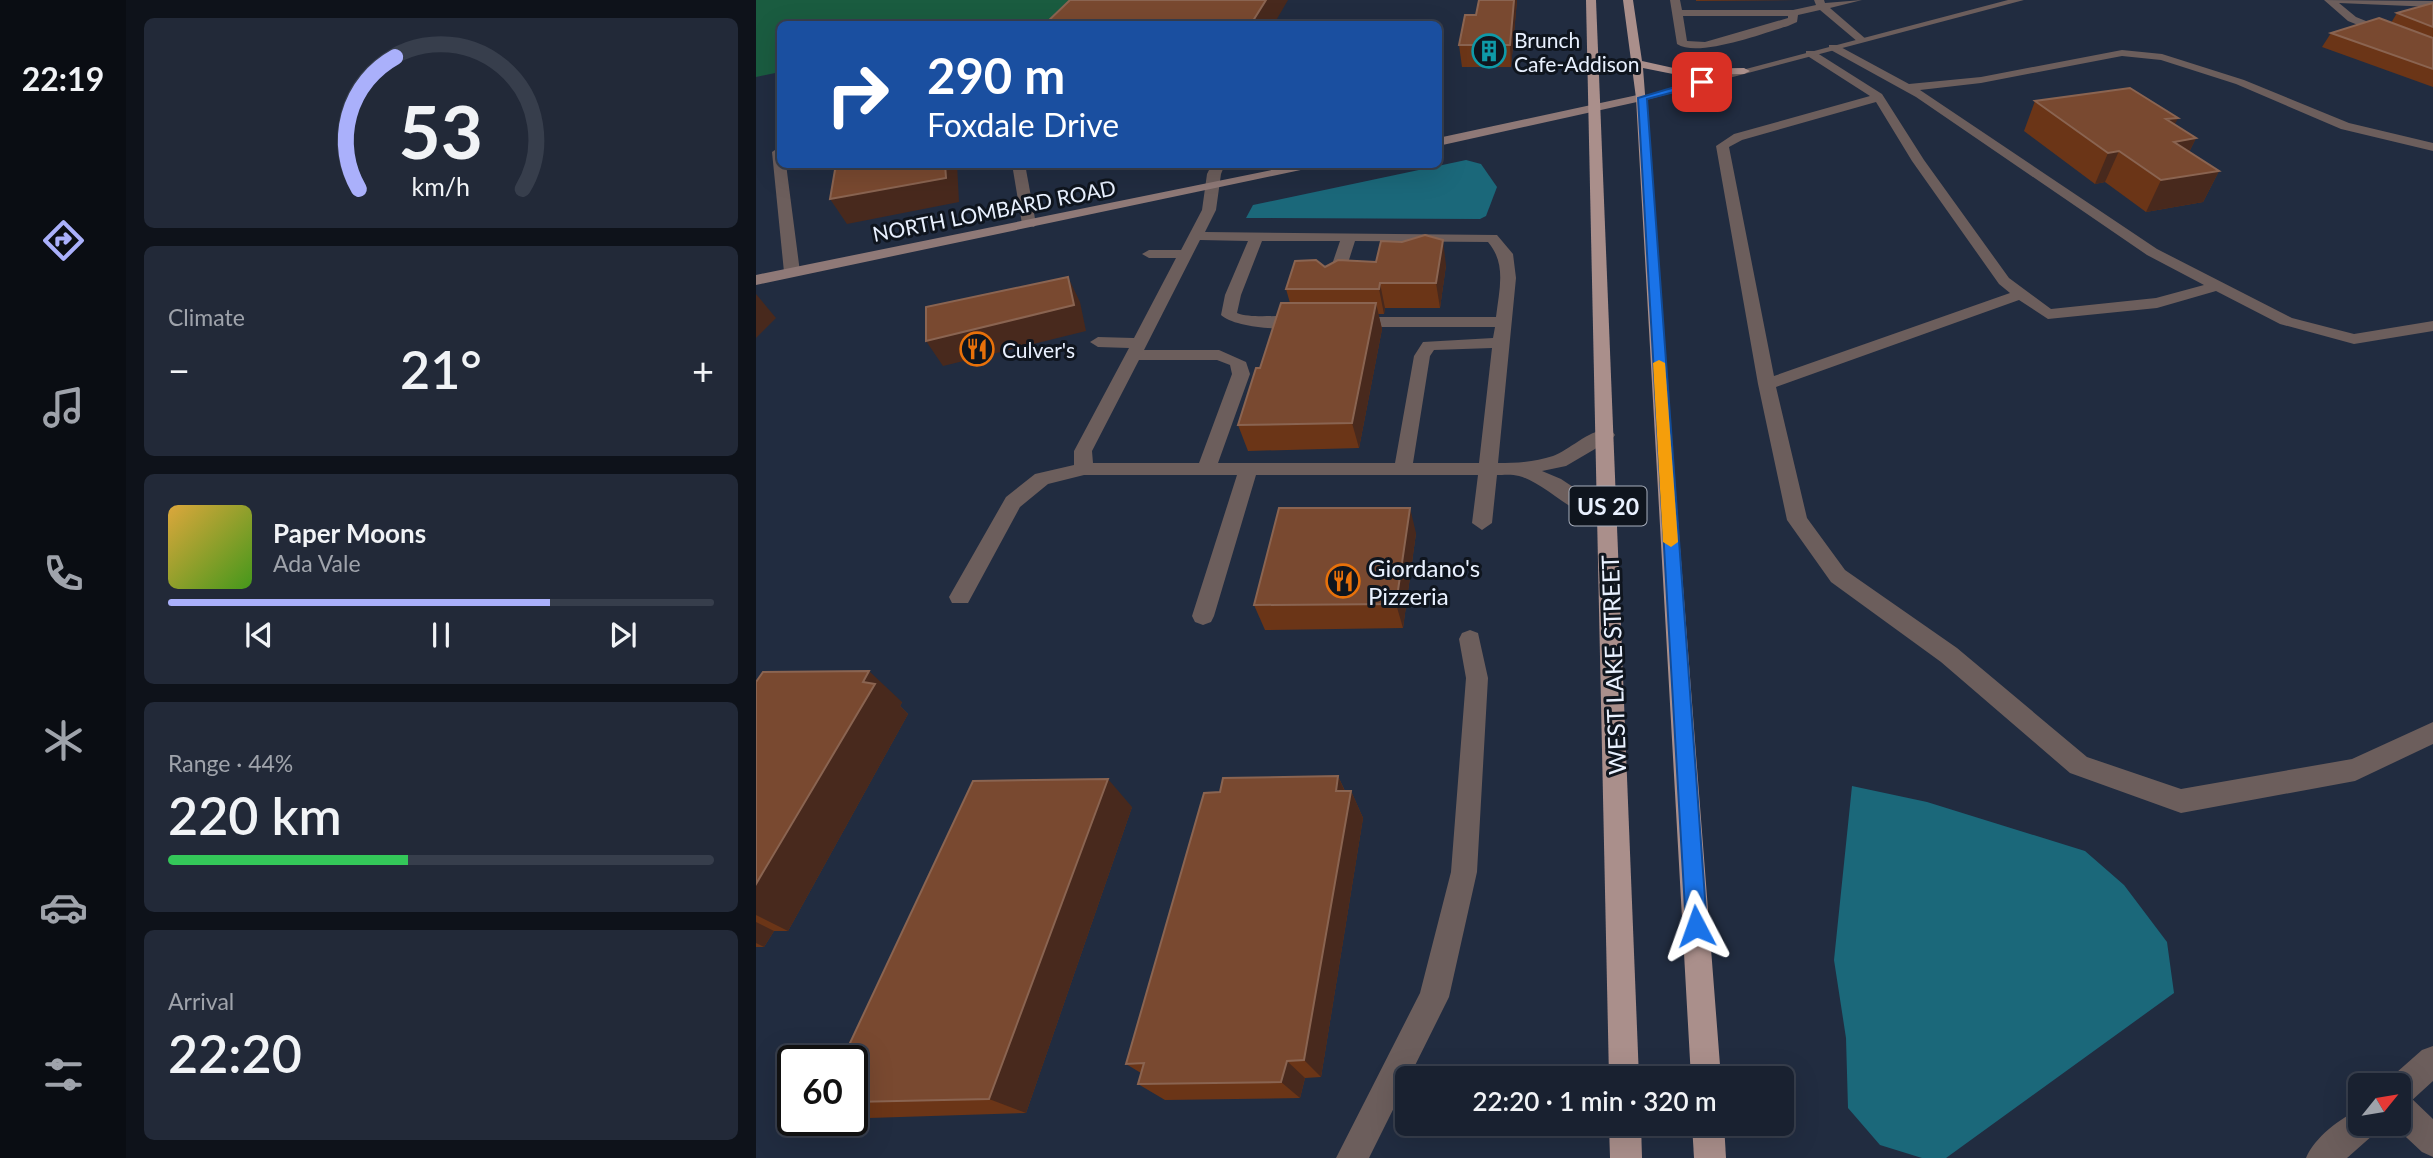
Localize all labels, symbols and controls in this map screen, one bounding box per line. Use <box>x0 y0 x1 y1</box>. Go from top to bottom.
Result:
place label: Brunch Cafe-Addison <box>1514 27 1639 76</box>
building icon: Brunch Cafe-Addison <box>1470 32 1508 70</box>
text: 290 m <box>927 46 1065 104</box>
icon: right <box>812 49 903 140</box>
pin <box>1672 52 1732 112</box>
text: 22:19 <box>22 59 104 98</box>
icon: arrive <box>1683 63 1721 101</box>
text: 53 <box>399 87 483 175</box>
text: Foxdale Drive <box>927 105 1119 144</box>
text: km/h <box>412 171 470 201</box>
street label: NORTH LOMBARD ROAD <box>870 174 1118 246</box>
icon: directions <box>39 216 88 265</box>
text: Climate <box>168 303 245 331</box>
restaurant icon: Culver's <box>958 330 996 368</box>
place label: Culver's <box>1002 337 1075 362</box>
text: 21° <box>400 338 482 400</box>
text: − <box>168 347 190 393</box>
text: + <box>692 347 714 393</box>
icon: music <box>39 383 88 432</box>
road number: US 20 <box>1570 486 1646 526</box>
text: Paper Moons <box>273 517 426 549</box>
icon: phone <box>39 549 88 598</box>
text: Ada Vale <box>273 549 361 577</box>
place label: Giordano's Pizzeria <box>1368 553 1480 610</box>
street label: WEST LAKE STREET <box>1595 555 1631 775</box>
restaurant icon: Giordano's Pizzeria <box>1324 562 1362 600</box>
icon: previous <box>240 616 278 654</box>
icon: pause <box>422 616 460 654</box>
icon: next <box>604 616 642 654</box>
icon: climate <box>39 716 88 765</box>
text: Range · 44% <box>168 749 293 777</box>
text: 220 km <box>168 784 342 846</box>
icon: car <box>39 883 88 932</box>
position arrow <box>1659 889 1733 963</box>
text: Arrival <box>168 987 234 1015</box>
text: 22:20 <box>168 1022 302 1084</box>
speed limit sign: 60 <box>777 1045 868 1136</box>
icon: filters <box>39 1050 88 1099</box>
north arrow <box>2348 1073 2412 1136</box>
map controls <box>2348 1073 2411 1136</box>
text: 22:20 · 1 min · 320 m <box>1472 1085 1717 1117</box>

